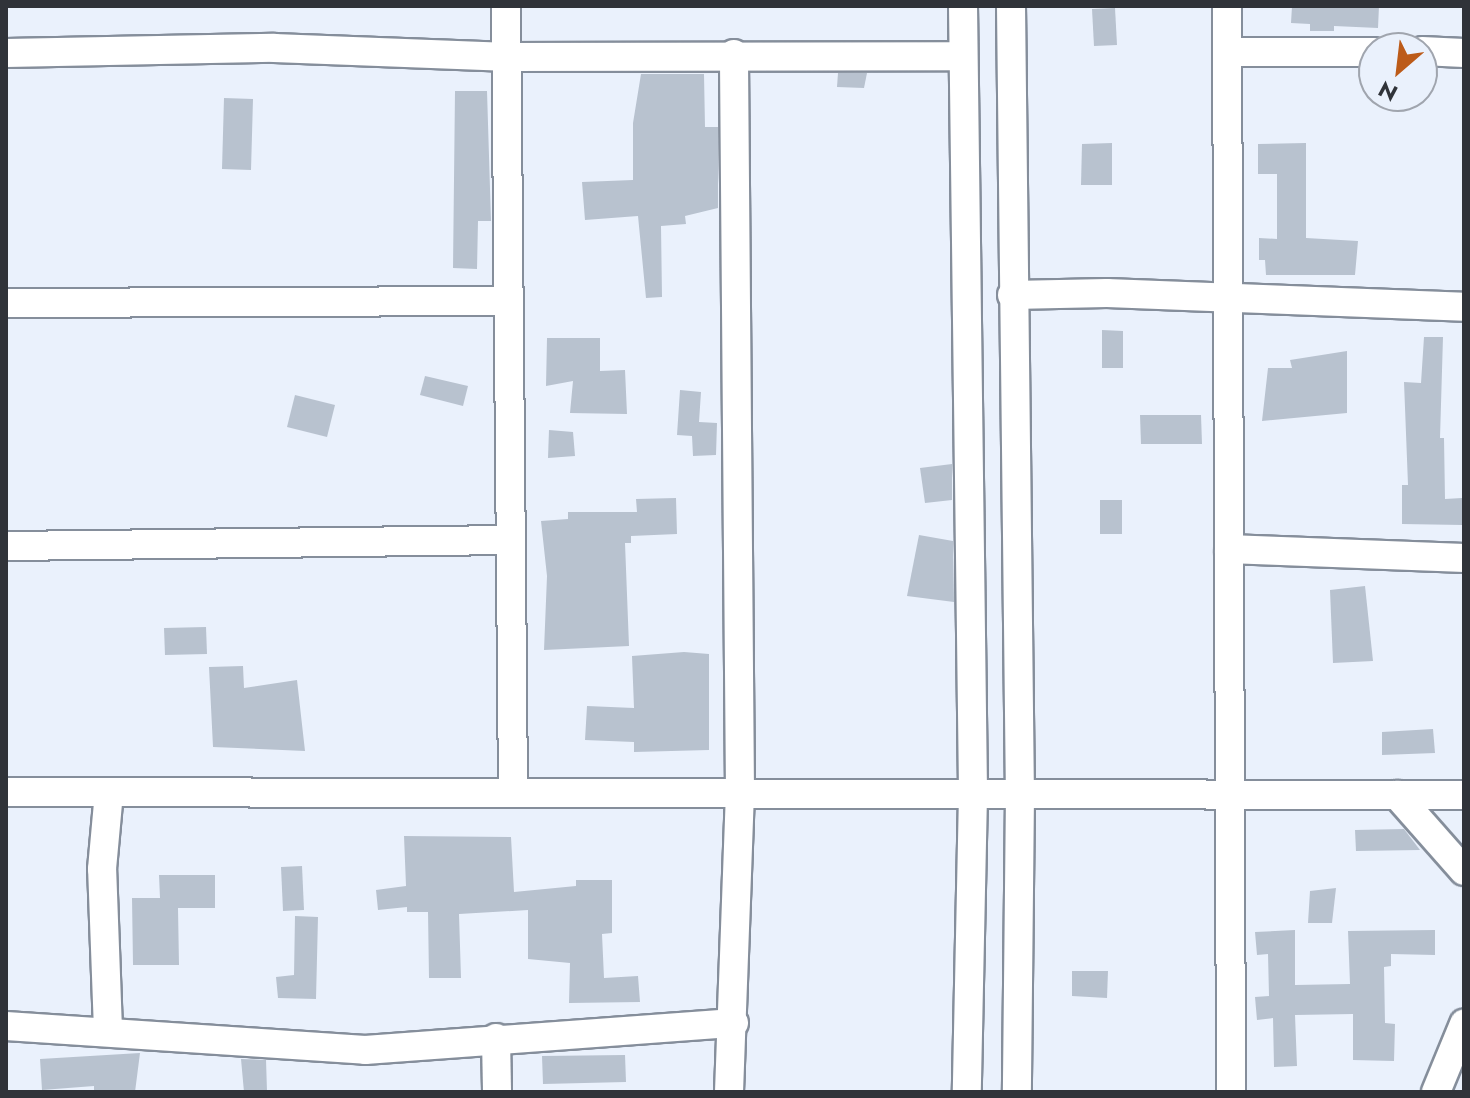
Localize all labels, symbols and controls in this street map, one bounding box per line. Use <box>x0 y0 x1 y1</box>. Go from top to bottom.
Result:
north arrow <box>1358 32 1438 112</box>
text: N <box>1372 73 1403 110</box>

